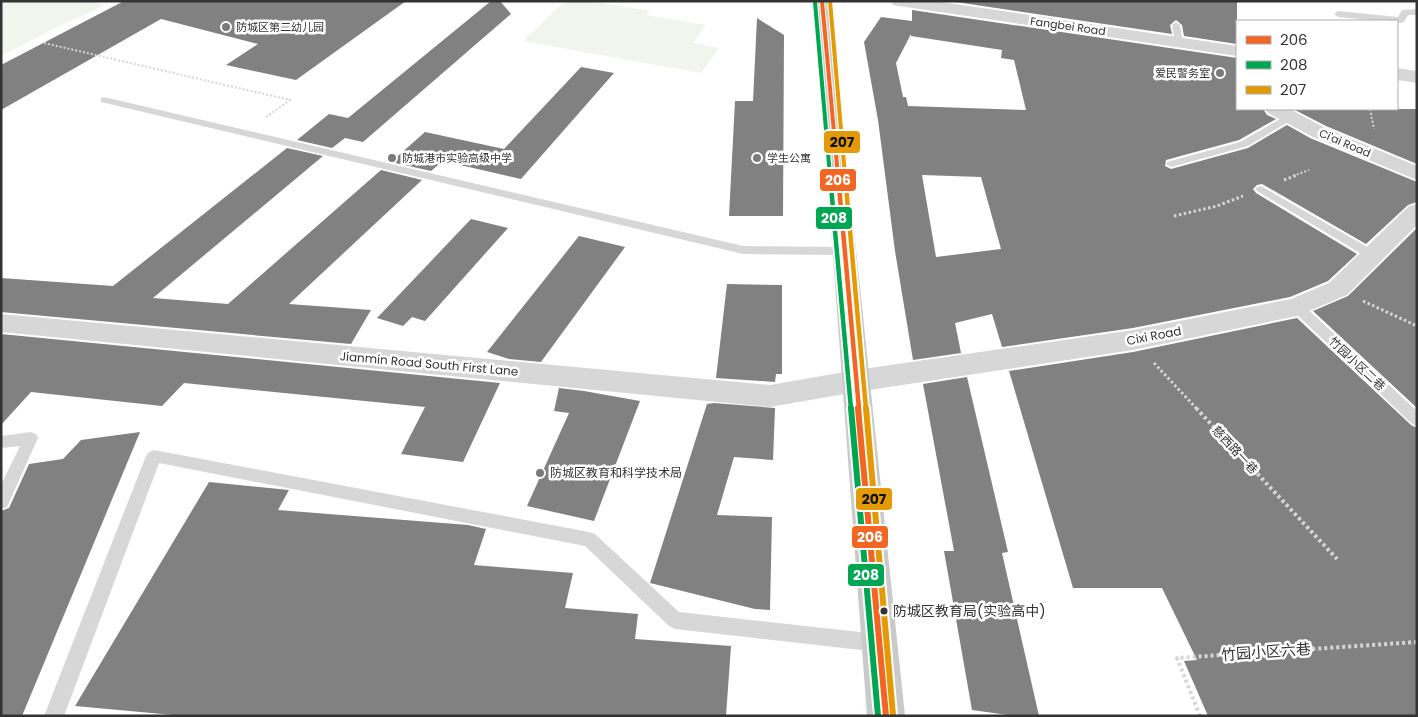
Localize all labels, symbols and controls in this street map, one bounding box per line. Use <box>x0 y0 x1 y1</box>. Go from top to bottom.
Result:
street label: Fangbei Road <box>1029 13 1107 39</box>
place label: 防城区第二幼儿园 <box>236 19 324 35</box>
legend <box>1236 20 1398 110</box>
marker: 防城区第二幼儿园 <box>220 21 232 33</box>
text: 206 <box>1280 29 1308 50</box>
text: 208 <box>1280 54 1308 75</box>
place label: 爱民警务室 <box>1155 65 1210 81</box>
marker: 爱民警务室 <box>1214 67 1226 79</box>
text: 207 <box>1280 79 1306 100</box>
street label: Ci'ai Road <box>1317 125 1373 161</box>
line badge: 207 <box>823 130 861 154</box>
text: 207 <box>830 132 855 152</box>
place label: 防城港市实验高级中学 <box>402 150 512 166</box>
place label: 学生公寓 <box>767 150 811 166</box>
marker: 防城港市实验高级中学 <box>386 152 398 164</box>
marker: 学生公寓 <box>751 152 763 164</box>
line badge: 206 <box>819 168 857 192</box>
text: 206 <box>825 170 851 190</box>
line badge: 208 <box>815 206 853 230</box>
text: 208 <box>821 208 847 228</box>
street label: Cixi Road <box>1125 322 1183 349</box>
street label: 竹园小区二巷 <box>1325 333 1389 394</box>
street label: Jianmin Road South First Lane <box>339 347 519 380</box>
street label: 慈西路一巷 <box>1209 422 1262 477</box>
place label: 防城区教育和科学技术局 <box>550 464 682 481</box>
marker: 防城区教育和科学技术局 <box>534 467 546 479</box>
line badge: 207 <box>855 487 893 511</box>
text: 207 <box>862 489 887 509</box>
line badge: 206 <box>851 525 889 549</box>
text: 206 <box>857 527 883 547</box>
line badge: 208 <box>847 563 885 587</box>
text: 208 <box>853 565 879 585</box>
place label: 防城区教育局(实验高中) <box>893 601 1046 621</box>
marker: 防城区教育局(实验高中) <box>879 606 889 616</box>
street label: 竹园小区六巷 <box>1220 638 1312 665</box>

